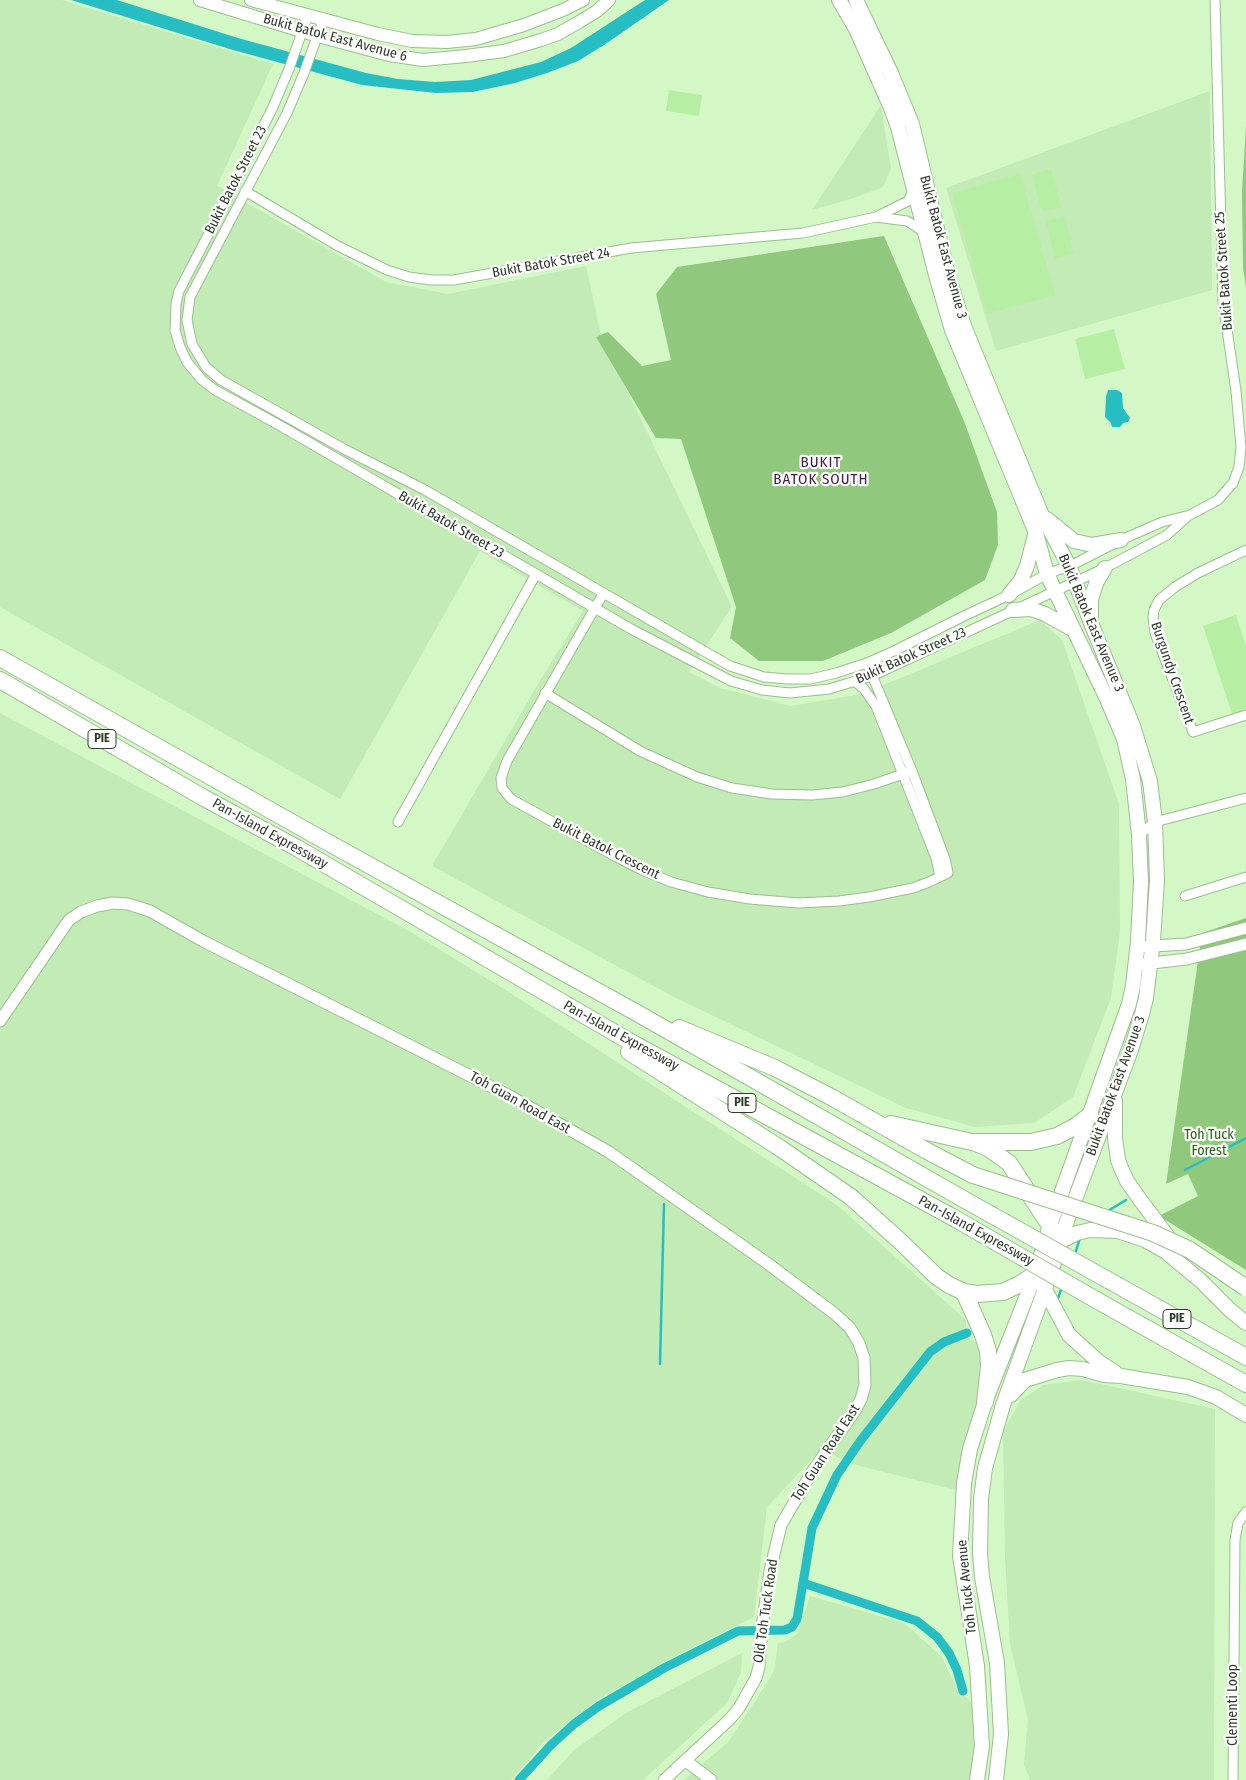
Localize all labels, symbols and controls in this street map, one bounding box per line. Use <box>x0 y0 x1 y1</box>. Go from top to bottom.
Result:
street label: Bukit Batok East Avenue 6 <box>261 11 409 65</box>
street label: Bukit Batok Street 23 <box>201 123 271 237</box>
street label: Bukit Batok East Avenue 3 <box>916 174 970 320</box>
street label: Bukit Batok Street 25 <box>1211 211 1237 331</box>
street label: Bukit Batok Street 24 <box>491 244 611 282</box>
district label: BUKIT BATOK SOUTH <box>772 454 870 489</box>
street label: Bukit Batok Street 23 <box>395 488 507 562</box>
street label: Bukit Batok East Avenue 3 <box>1054 552 1128 694</box>
street label: Burgundy Crescent <box>1147 620 1197 726</box>
street label: Bukit Batok Street 23 <box>853 624 969 688</box>
road number: PIE <box>88 730 116 749</box>
street label: Pan-Island Expressway <box>209 795 331 873</box>
street label: Bukit Batok Crescent <box>550 815 662 883</box>
street label: Pan-Island Expressway <box>560 997 682 1075</box>
street label: Bukit Batok East Avenue 3 <box>1083 1014 1149 1158</box>
street label: Toh Guan Road East <box>467 1068 573 1138</box>
road number: PIE <box>728 1094 756 1112</box>
park label: Toh Tuck Forest <box>1184 1127 1234 1160</box>
street label: Pan-Island Expressway <box>915 1192 1037 1270</box>
road number: PIE <box>1163 1310 1191 1328</box>
street label: Toh Guan Road East <box>788 1401 864 1505</box>
street label: Toh Tuck Avenue <box>954 1539 980 1635</box>
street label: Old Toh Tuck Road <box>750 1558 782 1664</box>
street label: Clementi Loop <box>1225 1664 1241 1746</box>

